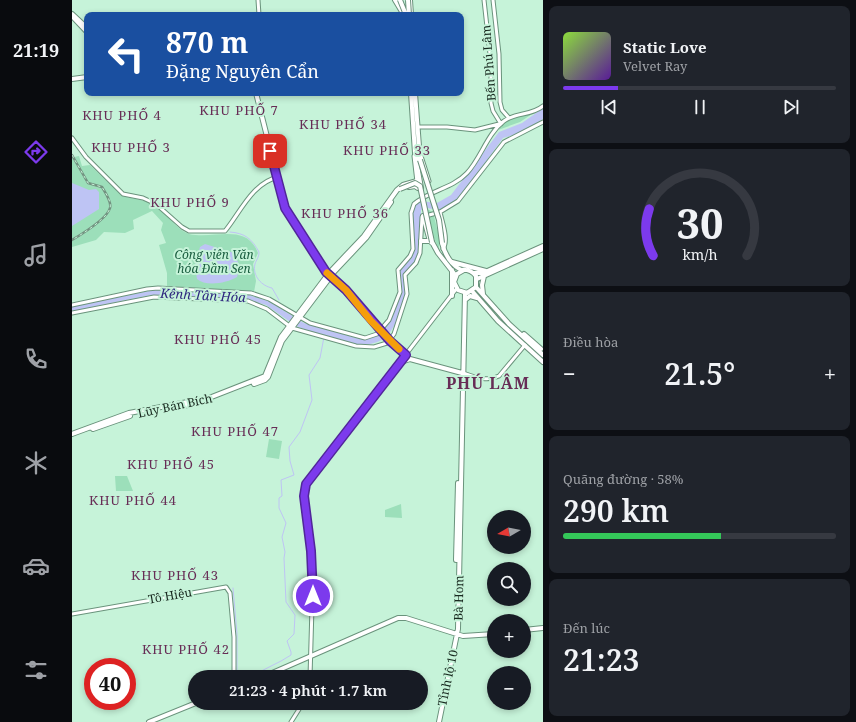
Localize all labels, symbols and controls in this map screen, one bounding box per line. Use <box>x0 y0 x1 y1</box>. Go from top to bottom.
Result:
text: 870 m <box>166 23 248 61</box>
street label: Bến Phú Lâm <box>477 24 500 102</box>
icon: left <box>100 28 152 80</box>
text: Static Love <box>623 37 707 57</box>
text: 21:19 <box>13 38 59 62</box>
text: Velvet Ray <box>623 57 687 75</box>
text: Đặng Nguyên Cẩn <box>166 59 319 83</box>
icon: previous <box>598 96 620 118</box>
icon: pause <box>689 96 711 118</box>
icon: next <box>780 96 802 118</box>
district label: KHU PHỐ 7 <box>199 101 279 119</box>
district label: KHU PHỐ 4 <box>82 106 162 124</box>
district label: KHU PHỐ 34 <box>299 115 387 133</box>
pin <box>253 134 287 168</box>
icon: directions <box>22 138 50 166</box>
district label: KHU PHỐ 3 <box>91 138 171 156</box>
icon: arrive <box>259 140 281 162</box>
district label: KHU PHỐ 33 <box>343 141 431 159</box>
district label: KHU PHỐ 9 <box>150 193 230 211</box>
text: 30 <box>676 195 723 251</box>
district label: KHU PHỐ 36 <box>301 204 389 222</box>
icon: music <box>22 241 50 269</box>
text: km/h <box>682 244 717 263</box>
park label: Công viên Văn hóa Đầm Sen <box>174 246 254 277</box>
water label: Kênh Tân Hóa <box>159 284 247 306</box>
district label: KHU PHỐ 45 <box>174 330 262 348</box>
text: Điều hòa <box>563 333 618 351</box>
icon: phone <box>22 345 50 373</box>
text: 21.5° <box>664 353 735 394</box>
text: − <box>563 358 576 388</box>
text: + <box>824 358 836 388</box>
district label: PHÚ LÂM <box>446 372 530 394</box>
street label: Lũy Bán Bích <box>136 389 214 422</box>
district label: KHU PHỐ 47 <box>191 422 279 440</box>
icon: climate <box>22 449 50 477</box>
district label: KHU PHỐ 45 <box>127 455 215 473</box>
text: Quãng đường · 58% <box>563 470 683 488</box>
text: 290 km <box>563 490 669 531</box>
district label: KHU PHỐ 44 <box>89 491 177 509</box>
north arrow <box>487 510 531 554</box>
map controls <box>487 510 531 710</box>
icon: car <box>22 552 50 580</box>
button: search <box>487 562 531 606</box>
district label: KHU PHỐ 43 <box>131 566 219 584</box>
position arrow <box>292 575 334 617</box>
street label: Bà Hom <box>450 575 467 621</box>
street label: Tô Hiệu <box>147 583 194 608</box>
button: + <box>487 614 531 658</box>
text: Đến lúc <box>563 619 610 637</box>
text: 21:23 <box>563 639 639 680</box>
district label: KHU PHỐ 42 <box>142 640 230 658</box>
street label: Tỉnh lộ 10 <box>433 648 462 707</box>
icon: filters <box>22 656 50 684</box>
speed limit sign: 40 <box>84 658 136 710</box>
button: − <box>487 666 531 710</box>
text: 21:23 · 4 phút · 1.7 km <box>229 680 387 700</box>

